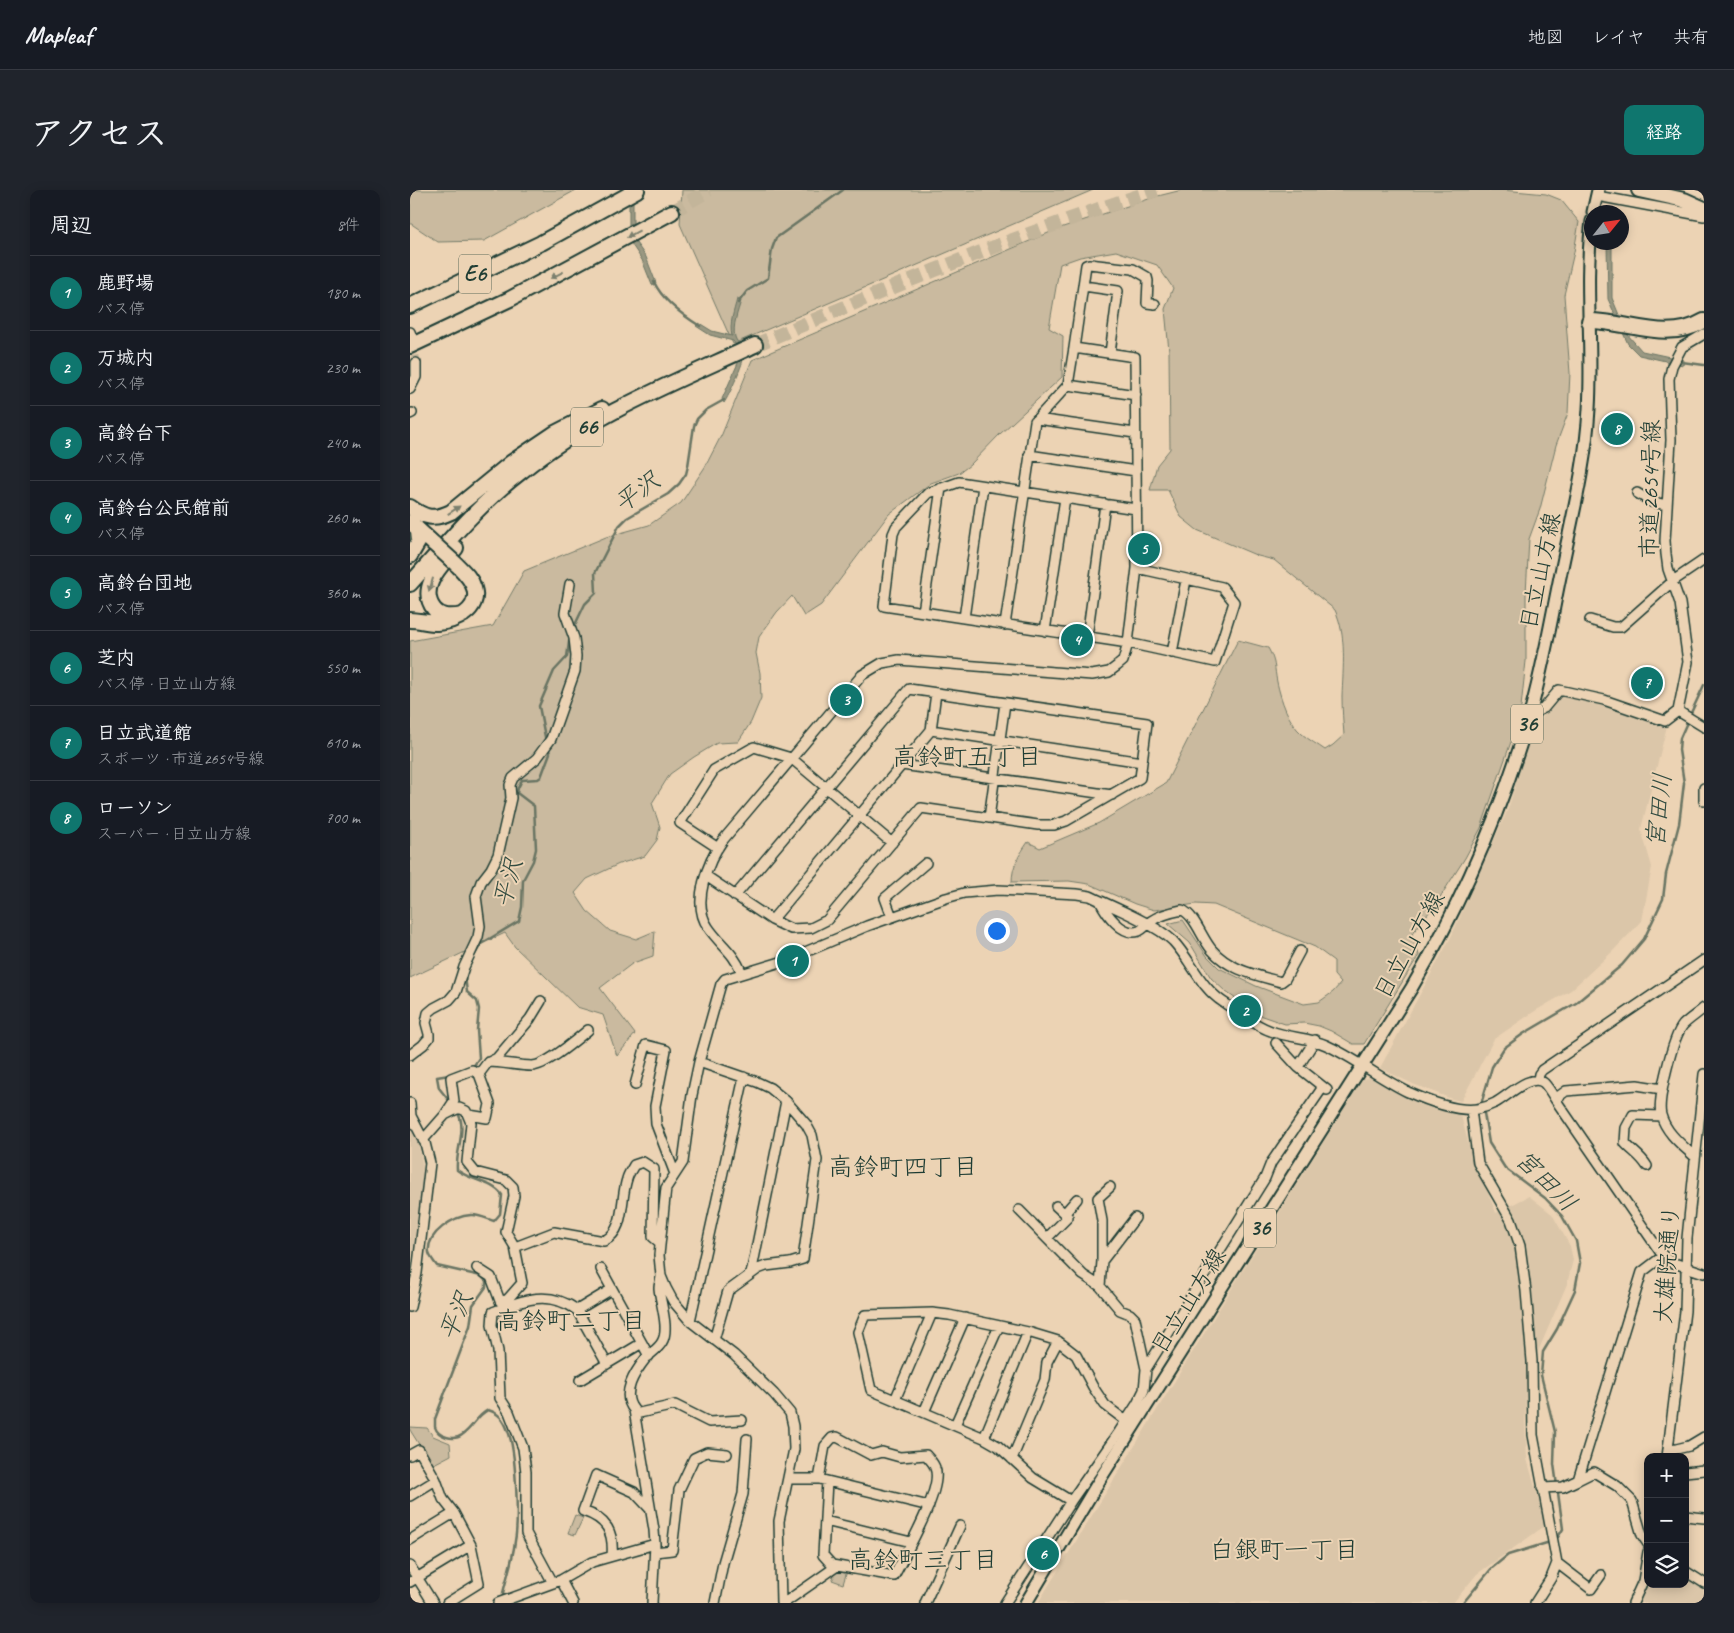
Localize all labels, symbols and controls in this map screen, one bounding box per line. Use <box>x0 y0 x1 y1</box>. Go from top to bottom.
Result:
text: Mapleaf <box>25 20 92 50</box>
text: 地図 <box>1528 26 1564 48</box>
text: レイヤ <box>1592 26 1645 48</box>
text: 共有 <box>1673 26 1709 48</box>
button: 経路 <box>1624 105 1704 155</box>
text: アクセス <box>30 111 168 156</box>
north arrow <box>1584 205 1629 250</box>
text: 周辺 <box>50 212 92 238</box>
text: 8件 <box>337 215 360 235</box>
one-way arrow <box>626 229 640 238</box>
road number: E6 <box>459 254 491 294</box>
text: 鹿野場 <box>97 271 154 295</box>
one-way arrow <box>549 271 564 279</box>
text: 1 <box>62 283 70 303</box>
text: 180 m <box>326 283 360 303</box>
text: バス停 <box>97 299 145 319</box>
text: 万城内 <box>97 346 154 370</box>
text: 2 <box>62 358 70 378</box>
text: 230 m <box>326 358 360 378</box>
text: バス停 <box>97 374 145 394</box>
road number: 66 <box>571 408 603 446</box>
pin: 8 <box>1601 410 1633 448</box>
street label: 市道2654号線 <box>1634 419 1666 559</box>
text: 高鈴台下 <box>97 421 173 445</box>
text: 3 <box>62 433 70 453</box>
text: 240 m <box>326 433 360 453</box>
text: バス停 <box>97 449 145 469</box>
water label: 平沢 <box>607 464 667 520</box>
text: 高鈴台公民館前 <box>97 496 230 520</box>
one-way arrow <box>447 505 461 514</box>
text: 4 <box>62 508 70 528</box>
text: 260 m <box>326 508 360 528</box>
street label: 日立山方線 <box>1513 509 1567 633</box>
text: バス停 <box>97 524 145 544</box>
pin: 5 <box>1128 530 1160 568</box>
text: 高鈴台団地 <box>97 571 192 595</box>
one-way arrow <box>427 577 435 593</box>
text: 5 <box>63 583 69 603</box>
text: 360 m <box>326 583 360 603</box>
text: バス停 <box>97 599 145 619</box>
pin: 4 <box>1061 621 1093 659</box>
text: 芝内 <box>97 646 135 670</box>
text: 6 <box>62 658 70 678</box>
text: 550 m <box>326 658 360 678</box>
pin: 7 <box>1631 664 1663 702</box>
text: バス停 · 日立山方線 <box>97 674 236 694</box>
pin: 3 <box>830 681 862 719</box>
road number: 36 <box>1511 704 1543 744</box>
text: 日立武道館 <box>97 721 192 745</box>
text: 7 <box>62 733 70 753</box>
text: 610 m <box>326 733 360 753</box>
district label: 高鈴町五丁目 <box>892 741 1042 773</box>
text: スポーツ · 市道2654号線 <box>97 749 264 769</box>
water label: 宮田川 <box>1639 771 1679 849</box>
text: ローソン <box>97 796 173 820</box>
text: 8 <box>62 808 70 828</box>
text: 700 m <box>326 808 360 828</box>
text: スーパー · 日立山方線 <box>97 824 251 844</box>
water label: 平沢 <box>486 854 530 911</box>
street label: 日立山方線 <box>1367 885 1451 1005</box>
your location <box>984 918 1010 944</box>
pin: 1 <box>777 942 809 980</box>
pin: 2 <box>1229 992 1261 1030</box>
water label: 宮田川 <box>1508 1143 1584 1219</box>
district label: 高鈴町四丁目 <box>828 1151 978 1183</box>
street label: 大雄院通り <box>1648 1203 1686 1325</box>
road number: 36 <box>1244 1208 1276 1248</box>
street label: 日立山方線 <box>1143 1242 1233 1360</box>
water label: 平沢 <box>432 1286 481 1345</box>
district label: 高鈴町二丁目 <box>496 1305 646 1337</box>
map controls <box>1644 1453 1689 1588</box>
button: + <box>1644 1453 1689 1498</box>
button: − <box>1644 1498 1689 1543</box>
district label: 白銀町一丁目 <box>1209 1534 1359 1566</box>
pin: 6 <box>1027 1535 1059 1573</box>
button: layers <box>1644 1543 1689 1588</box>
district label: 高鈴町三丁目 <box>848 1544 998 1576</box>

